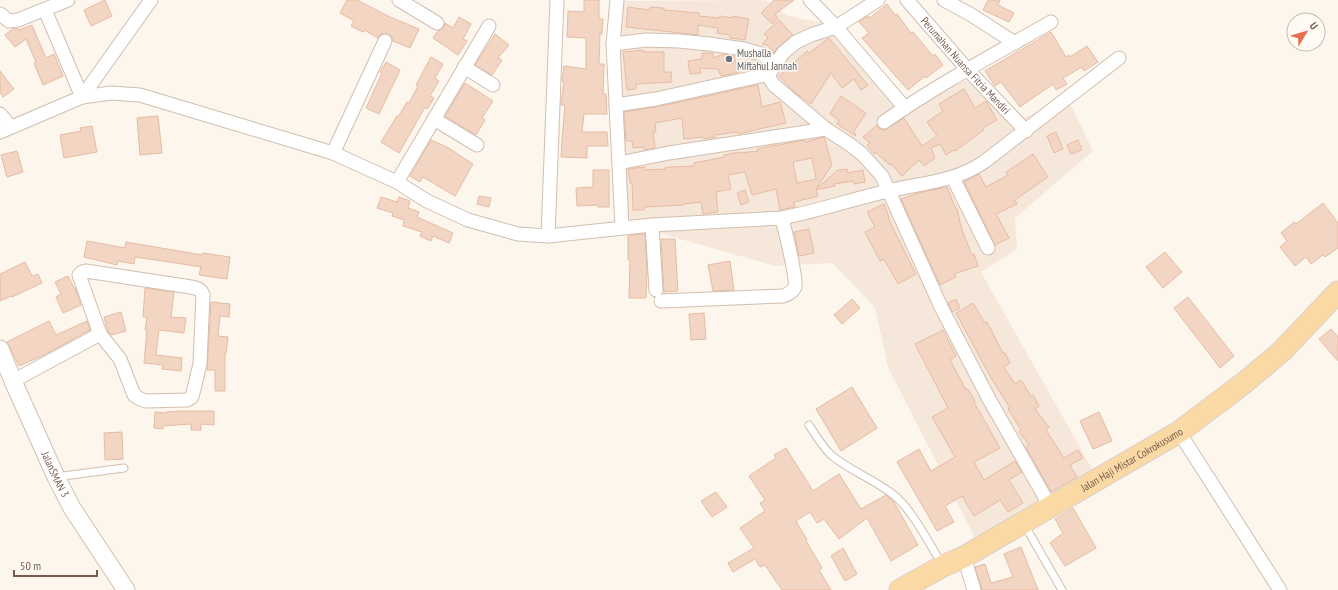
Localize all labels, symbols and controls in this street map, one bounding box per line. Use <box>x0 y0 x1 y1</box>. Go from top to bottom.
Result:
north arrow <box>1286 12 1326 52</box>
street label: Perumahan Nuansa Fitria Mandiri <box>918 14 1013 117</box>
text: U <box>1307 19 1321 33</box>
place label: Mushalla Miftahul Jannah <box>737 46 797 73</box>
marker: Mushalla Miftahul Jannah <box>724 54 734 64</box>
street label: Jalan Haji Mistar Cokrokusumo <box>1077 424 1186 495</box>
street label: JalanSMAN 3 <box>38 448 72 500</box>
scale bar <box>14 552 97 578</box>
text: 50 m <box>20 558 41 573</box>

